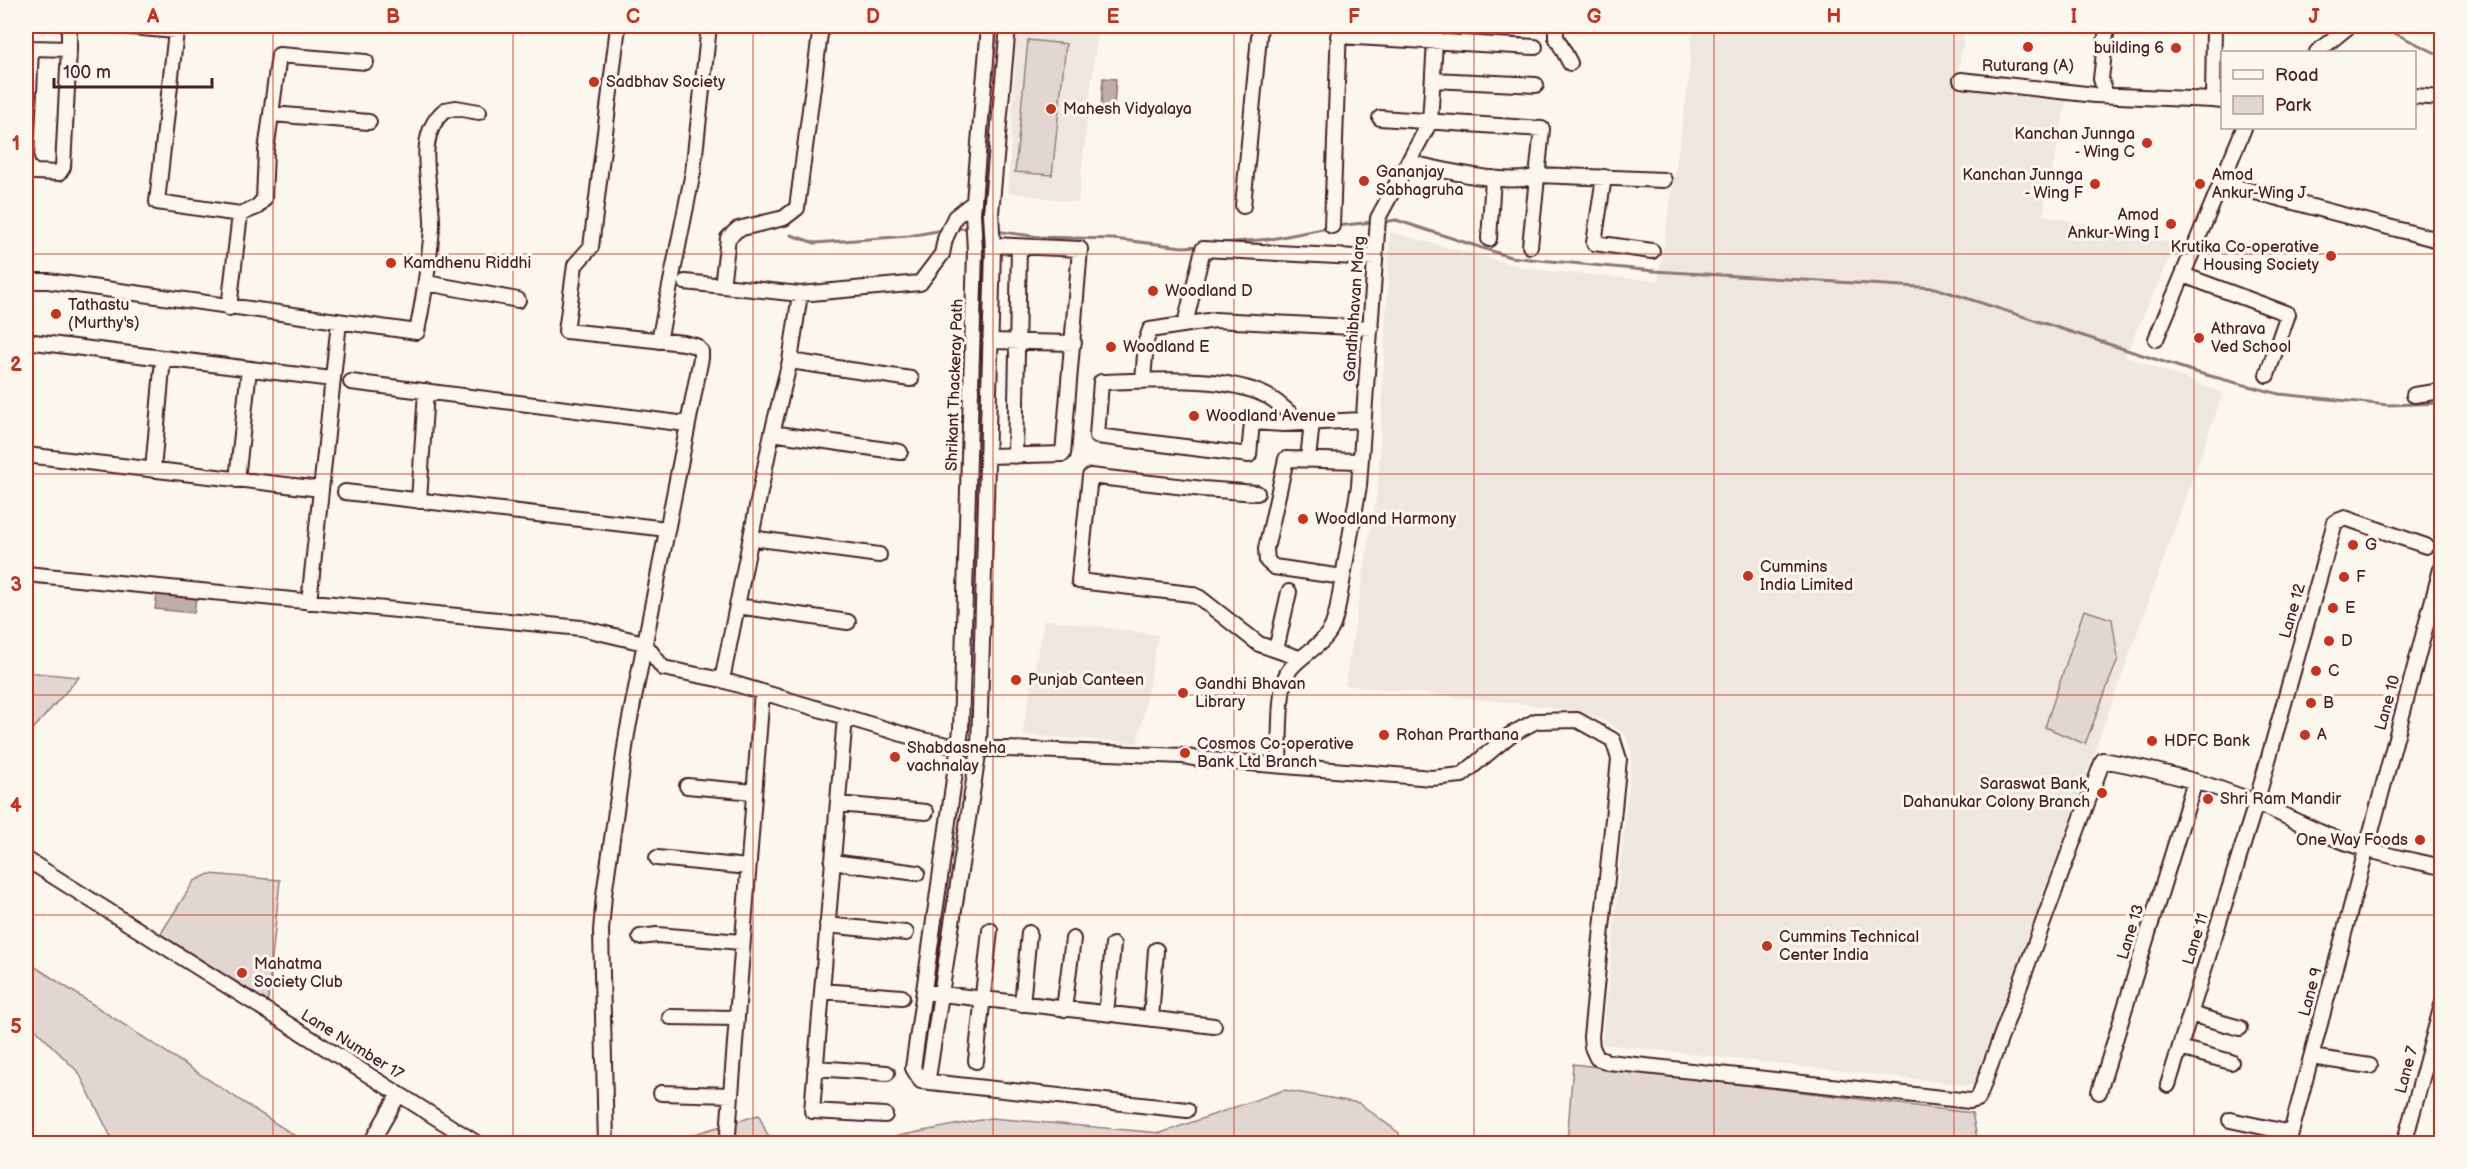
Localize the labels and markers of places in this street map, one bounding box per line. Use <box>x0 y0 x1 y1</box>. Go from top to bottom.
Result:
place label: building 6 <box>2094 39 2164 58</box>
marker: Ruturang (A) <box>2021 40 2035 54</box>
marker: building 6 <box>2169 41 2183 55</box>
place label: Ruturang (A) <box>1982 57 2074 76</box>
place label: Sadbhav Society <box>606 73 726 92</box>
marker: Sadbhav Society <box>587 75 601 89</box>
place label: Mahesh Vidyalaya <box>1063 100 1192 119</box>
marker: Mahesh Vidyalaya <box>1044 102 1058 116</box>
place label: Kanchan Junnga - Wing C <box>2014 125 2135 162</box>
marker: Kanchan Junnga - Wing C <box>2140 136 2154 150</box>
place label: Gananjay Sabhagruha <box>1376 163 1463 200</box>
place label: Kanchan Junnga - Wing F <box>1962 166 2083 203</box>
place label: Amod Ankur-Wing J <box>2212 166 2306 203</box>
marker: Gananjay Sabhagruha <box>1357 174 1371 188</box>
marker: Kanchan Junnga - Wing F <box>2088 177 2102 191</box>
marker: Amod Ankur-Wing J <box>2193 177 2207 191</box>
place label: Amod Ankur-Wing I <box>2068 206 2159 243</box>
marker: Amod Ankur-Wing I <box>2164 217 2178 231</box>
place label: Krutika Co-operative Housing Society <box>2171 238 2320 275</box>
marker: Krutika Co-operative Housing Society <box>2324 249 2338 263</box>
place label: Kamdhenu Riddhi <box>403 254 531 273</box>
marker: Kamdhenu Riddhi <box>384 256 398 270</box>
place label: Woodland D <box>1165 282 1253 301</box>
marker: Woodland D <box>1146 284 1160 298</box>
place label: Tathastu (Murthy's) <box>68 296 140 333</box>
marker: Tathastu (Murthy's) <box>49 307 63 321</box>
place label: Athrava Ved School <box>2211 320 2291 357</box>
marker: Athrava Ved School <box>2192 331 2206 345</box>
place label: Woodland E <box>1123 338 1210 357</box>
marker: Woodland E <box>1104 340 1118 354</box>
place label: Woodland Avenue <box>1206 407 1336 426</box>
marker: Woodland Avenue <box>1187 409 1201 423</box>
place label: Woodland Harmony <box>1315 510 1457 529</box>
marker: Woodland Harmony <box>1296 512 1310 526</box>
place label: G <box>2365 536 2377 555</box>
marker: G <box>2346 538 2360 552</box>
place label: Cummins India Limited <box>1760 558 1853 595</box>
place label: F <box>2356 568 2366 587</box>
marker: Cummins India Limited <box>1741 569 1755 583</box>
marker: F <box>2337 570 2351 584</box>
place label: E <box>2345 599 2356 618</box>
marker: E <box>2326 601 2340 615</box>
place label: D <box>2341 632 2353 651</box>
marker: D <box>2322 634 2336 648</box>
place label: C <box>2328 662 2339 681</box>
marker: C <box>2309 664 2323 678</box>
place label: Punjab Canteen <box>1028 671 1144 690</box>
marker: Punjab Canteen <box>1009 673 1023 687</box>
place label: Gandhi Bhavan Library <box>1195 675 1306 712</box>
marker: Gandhi Bhavan Library <box>1176 686 1190 700</box>
place label: B <box>2323 694 2334 713</box>
marker: B <box>2304 696 2318 710</box>
place label: Rohan Prarthana <box>1396 726 1519 745</box>
place label: A <box>2317 726 2327 745</box>
marker: Rohan Prarthana <box>1377 728 1391 742</box>
marker: A <box>2298 728 2312 742</box>
place label: HDFC Bank <box>2164 732 2250 751</box>
marker: HDFC Bank <box>2145 734 2159 748</box>
place label: Cosmos Co-operative Bank Ltd Branch <box>1197 735 1354 772</box>
place label: Shabdasneha vachnalay <box>906 739 1006 776</box>
marker: Cosmos Co-operative Bank Ltd Branch <box>1178 746 1192 760</box>
marker: Shabdasneha vachnalay <box>888 750 902 764</box>
place label: Saraswat Bank, Dahanukar Colony Branch <box>1903 775 2090 812</box>
marker: Saraswat Bank, Dahanukar Colony Branch <box>2095 786 2109 800</box>
place label: Shri Ram Mandir <box>2220 790 2341 809</box>
marker: Shri Ram Mandir <box>2201 792 2215 806</box>
place label: One Way Foods <box>2296 831 2408 850</box>
marker: One Way Foods <box>2413 833 2427 847</box>
place label: Cummins Technical Center India <box>1779 928 1919 965</box>
marker: Cummins Technical Center India <box>1760 939 1774 953</box>
place label: Mahatma Society Club <box>254 955 343 992</box>
marker: Mahatma Society Club <box>235 966 249 980</box>

